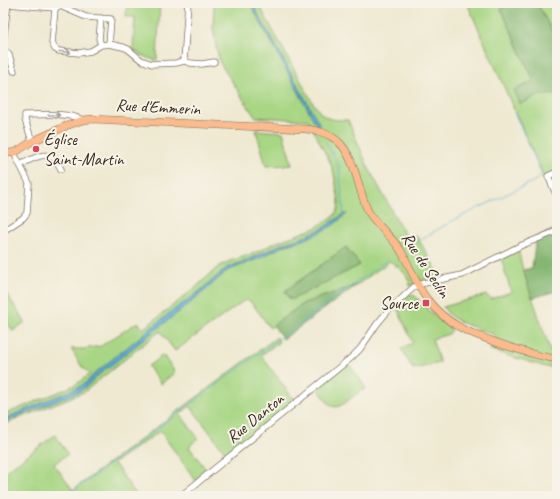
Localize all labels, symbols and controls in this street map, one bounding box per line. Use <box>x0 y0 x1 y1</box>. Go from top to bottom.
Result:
one-way arrow <box>58 48 71 55</box>
street label: Rue d'Emmerin <box>115 94 202 120</box>
one-way arrow <box>47 111 60 119</box>
place label: Église Saint-Martin <box>44 128 125 170</box>
marker: Église Saint-Martin <box>31 144 41 154</box>
street label: Rue de Seclin <box>397 228 456 303</box>
place label: Source <box>380 293 419 314</box>
marker: Source <box>421 298 431 308</box>
street label: Rue Danton <box>222 388 289 448</box>

